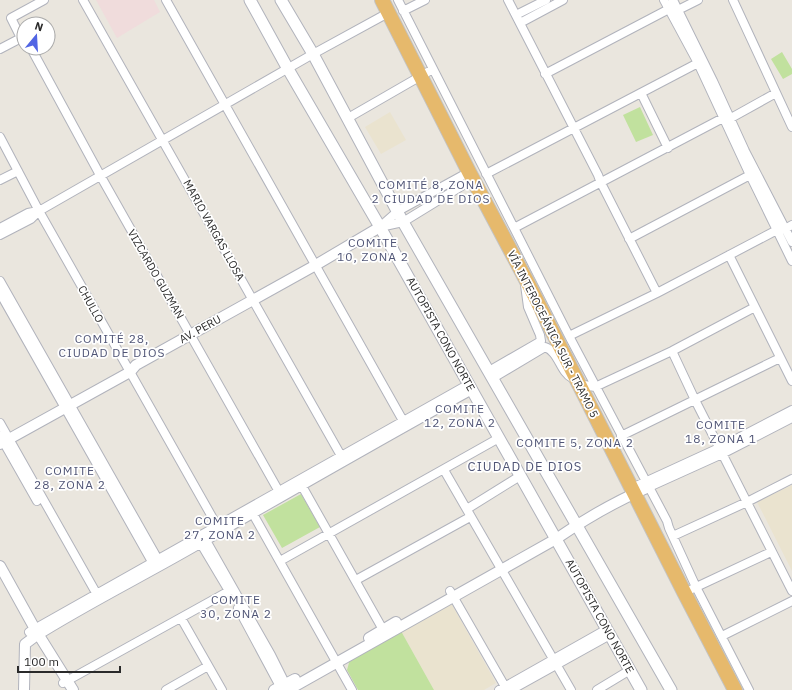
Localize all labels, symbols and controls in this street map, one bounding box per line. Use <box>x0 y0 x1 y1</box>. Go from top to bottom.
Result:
north arrow <box>16 16 56 56</box>
text: N <box>33 19 45 34</box>
street label: MARIO VARGAS LLOSA <box>180 177 248 283</box>
district label: COMITÉ 8, ZONA 2 CIUDAD DE DIOS <box>371 177 491 206</box>
street label: VIZCARDO GUZMAN <box>125 227 187 321</box>
district label: COMITE 10, ZONA 2 <box>337 235 409 264</box>
street label: VÍA INTEROCEÁNICA SUR - TRAMO 5 <box>505 248 601 420</box>
street label: AUTOPISTA CONO NORTE <box>404 274 478 394</box>
street label: CHULLO <box>75 283 107 325</box>
street label: AV. PERU <box>177 312 223 346</box>
district label: COMITÉ 28, CIUDAD DE DIOS <box>58 331 166 360</box>
district label: COMITE 12, ZONA 2 <box>424 401 496 430</box>
district label: COMITE 18, ZONA 1 <box>685 417 757 446</box>
district label: COMITE 5, ZONA 2 <box>516 435 634 450</box>
district label: CIUDAD DE DIOS <box>468 458 582 475</box>
district label: COMITE 28, ZONA 2 <box>34 463 106 492</box>
district label: COMITE 27, ZONA 2 <box>184 513 256 542</box>
street label: AUTOPISTA CONO NORTE <box>563 556 637 676</box>
district label: COMITE 30, ZONA 2 <box>200 592 272 621</box>
scale bar <box>18 648 120 674</box>
text: 100 m <box>24 654 59 669</box>

